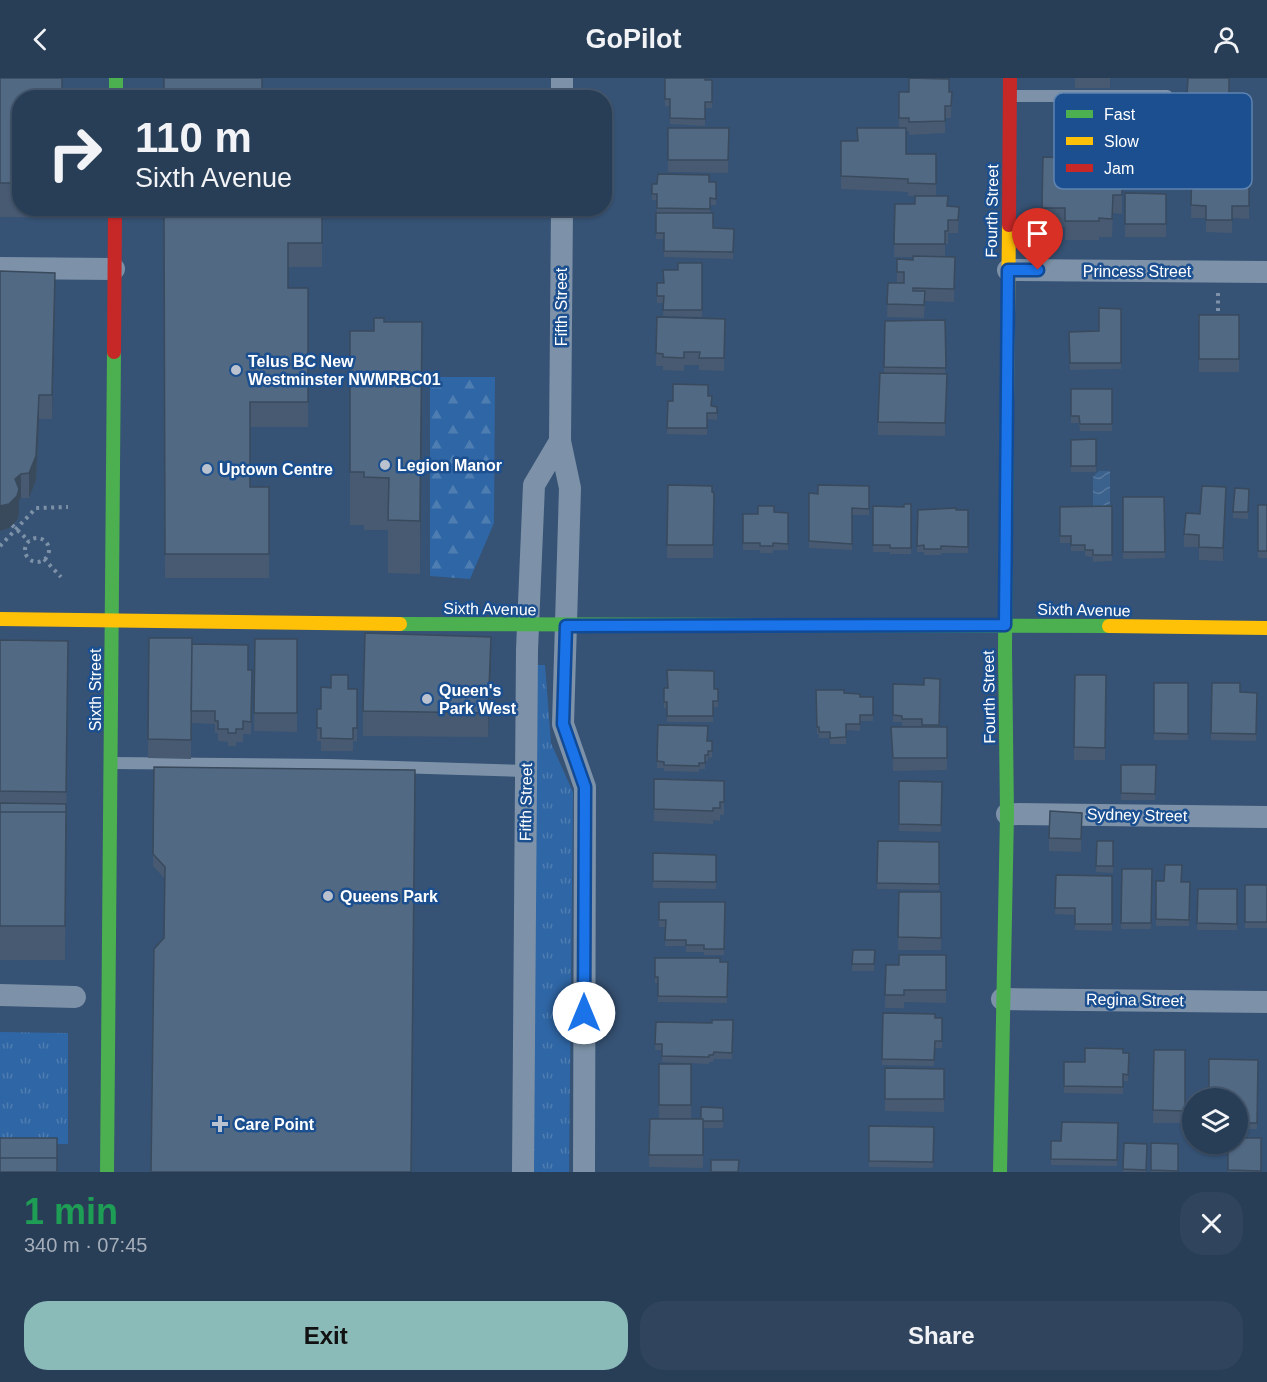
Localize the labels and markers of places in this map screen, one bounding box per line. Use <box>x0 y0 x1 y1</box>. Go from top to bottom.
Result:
pin <box>1012 208 1063 270</box>
place label: Telus BC New Westminster NWMRBC01 <box>248 353 441 388</box>
marker: Telus BC New Westminster NWMRBC01 <box>229 363 243 377</box>
place label: Legion Manor <box>397 457 502 474</box>
marker: Legion Manor <box>378 458 392 472</box>
place label: Uptown Centre <box>219 461 333 478</box>
marker: Uptown Centre <box>200 462 214 476</box>
place label: Queen's Park West <box>439 682 517 717</box>
marker: Queen's Park West <box>420 692 434 706</box>
place label: Queens Park <box>340 888 438 905</box>
marker: Queens Park <box>321 889 335 903</box>
marker: Care Point <box>211 1115 229 1133</box>
place label: Care Point <box>234 1116 315 1133</box>

